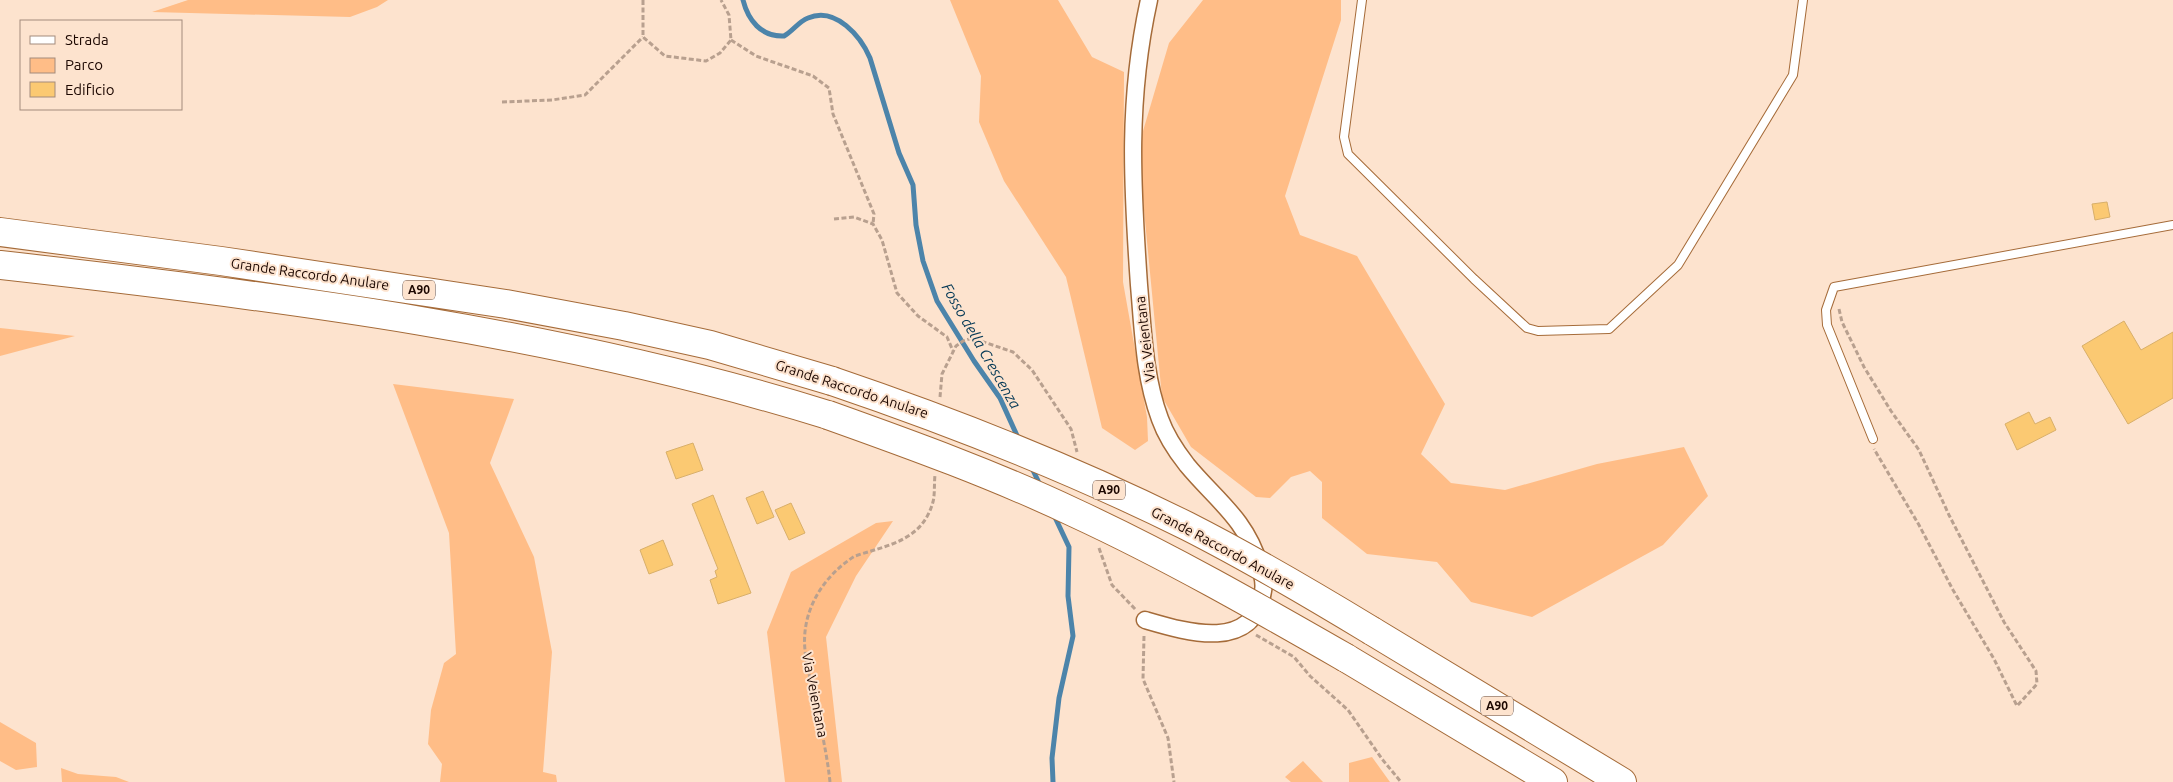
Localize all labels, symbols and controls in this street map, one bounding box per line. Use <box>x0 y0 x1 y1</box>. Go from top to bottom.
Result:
legend <box>20 20 182 110</box>
text: Strada <box>65 31 109 48</box>
text: Parco <box>65 56 103 73</box>
text: Edificio <box>65 81 114 98</box>
street label: Grande Raccordo Anulare <box>230 255 390 293</box>
road number: A90 <box>403 280 435 300</box>
water label: Fosso della Crescenza <box>939 280 1024 412</box>
street label: Via Veientana <box>1132 295 1158 383</box>
street label: Grande Raccordo Anulare <box>774 357 930 421</box>
road number: A90 <box>1093 480 1125 500</box>
street label: Grande Raccordo Anulare <box>1149 503 1297 593</box>
street label: Via Veientana <box>799 651 831 739</box>
road number: A90 <box>1481 696 1513 716</box>

